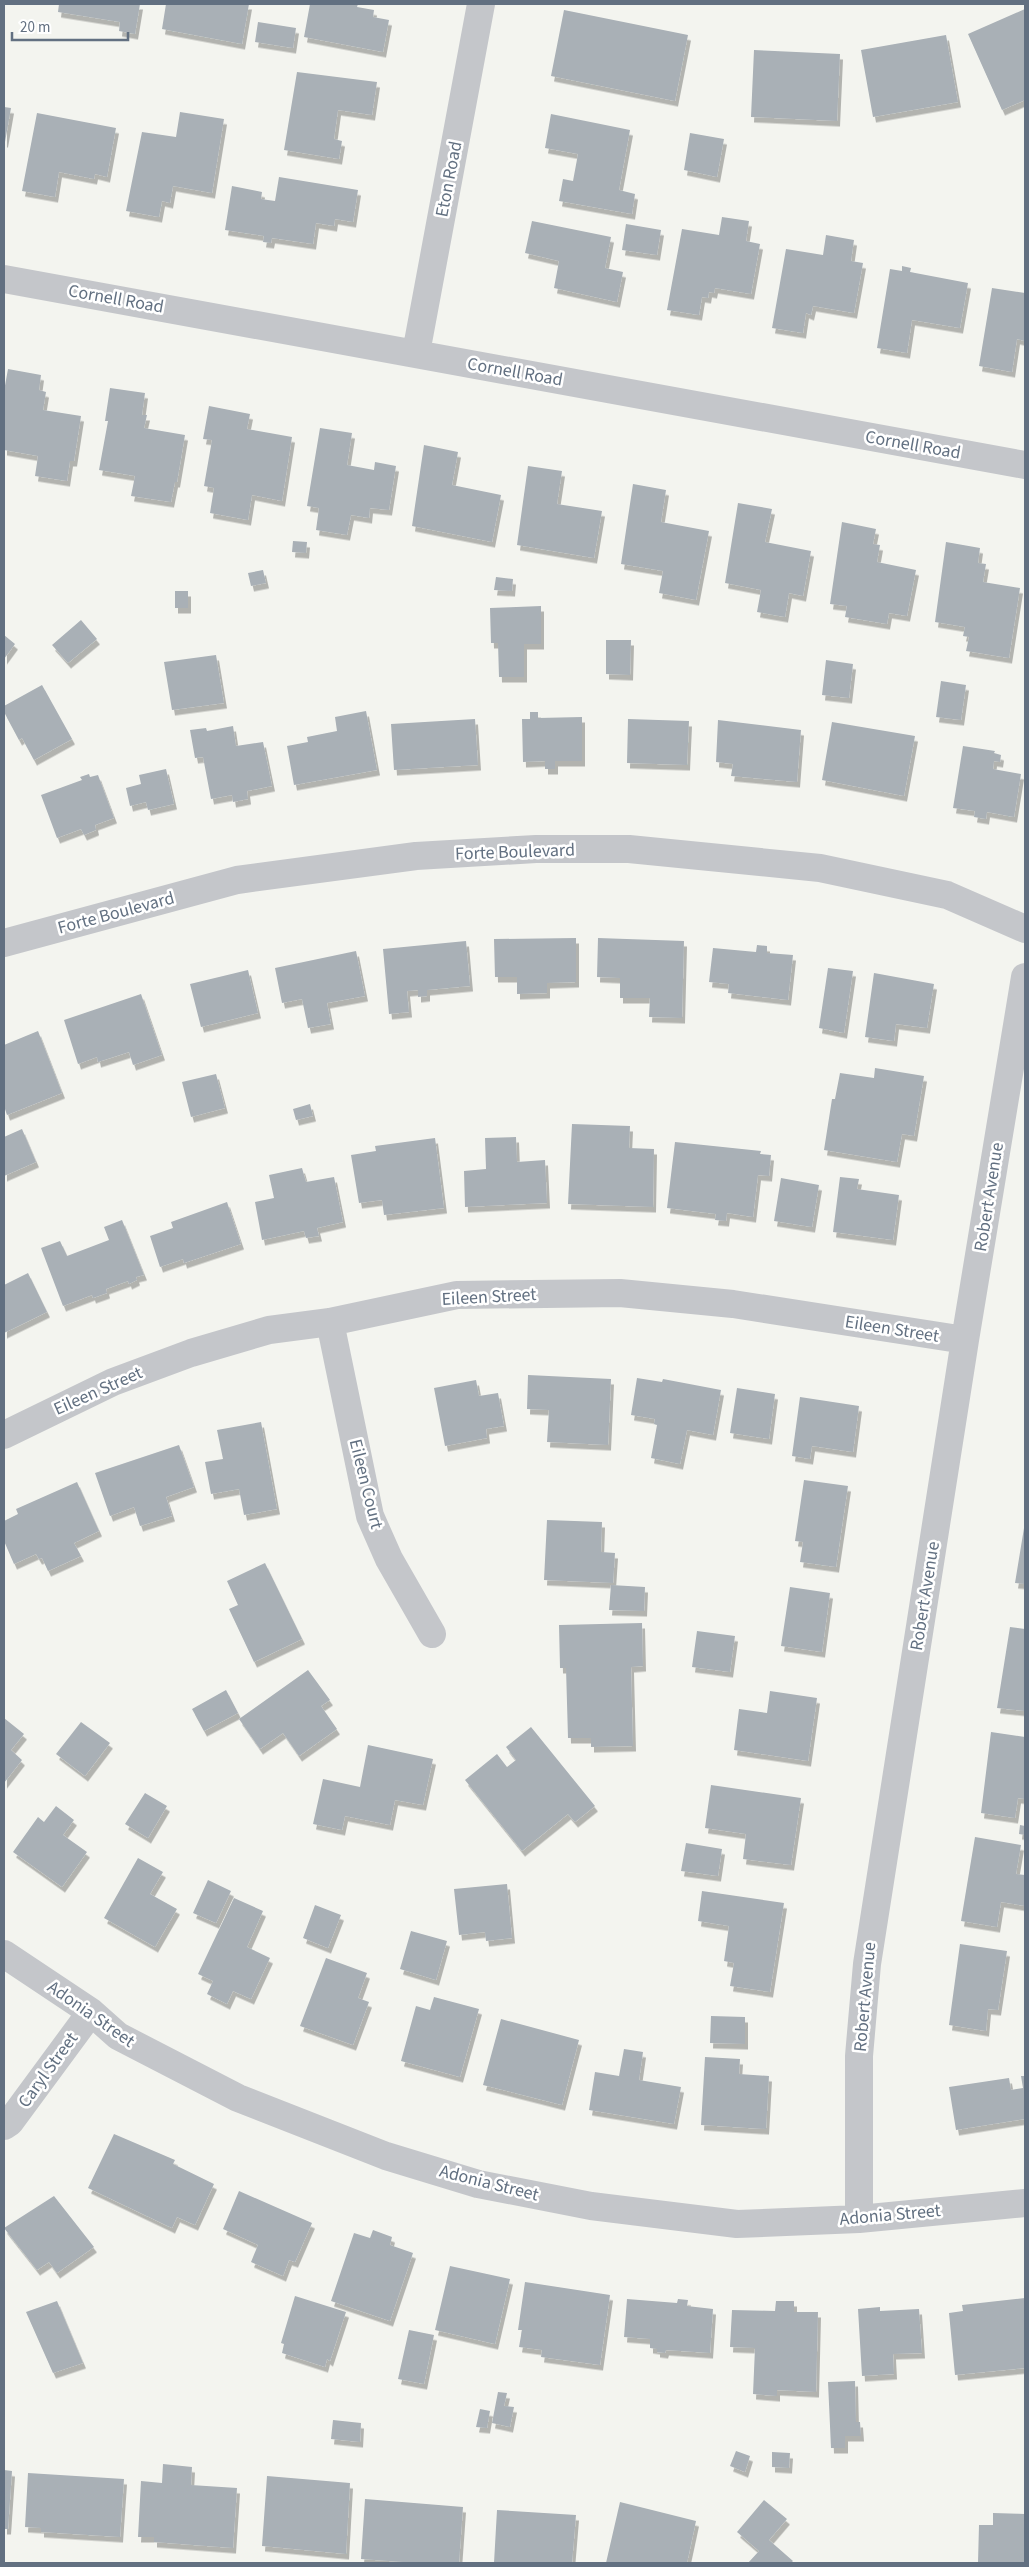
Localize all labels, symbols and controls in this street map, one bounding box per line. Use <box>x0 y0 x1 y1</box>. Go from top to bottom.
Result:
scale bar <box>12 10 129 42</box>
text: 20 m <box>20 17 50 38</box>
street label: Eton Road <box>429 139 469 219</box>
street label: Cornell Road <box>66 278 166 320</box>
street label: Cornell Road <box>465 351 565 393</box>
street label: Cornell Road <box>863 424 963 466</box>
street label: Forte Boulevard <box>455 837 575 867</box>
street label: Forte Boulevard <box>55 885 177 941</box>
street label: Robert Avenue <box>968 1141 1010 1253</box>
street label: Eileen Street <box>441 1282 537 1312</box>
street label: Eileen Street <box>843 1309 941 1349</box>
street label: Eileen Street <box>50 1360 146 1422</box>
street label: Eileen Court <box>343 1436 389 1532</box>
street label: Robert Avenue <box>904 1540 946 1652</box>
street label: Robert Avenue <box>848 1941 882 2053</box>
street label: Adonia Street <box>42 1975 140 2053</box>
street label: Caryl Street <box>12 2027 84 2113</box>
street label: Adonia Street <box>437 2159 541 2207</box>
street label: Adonia Street <box>838 2198 942 2232</box>

